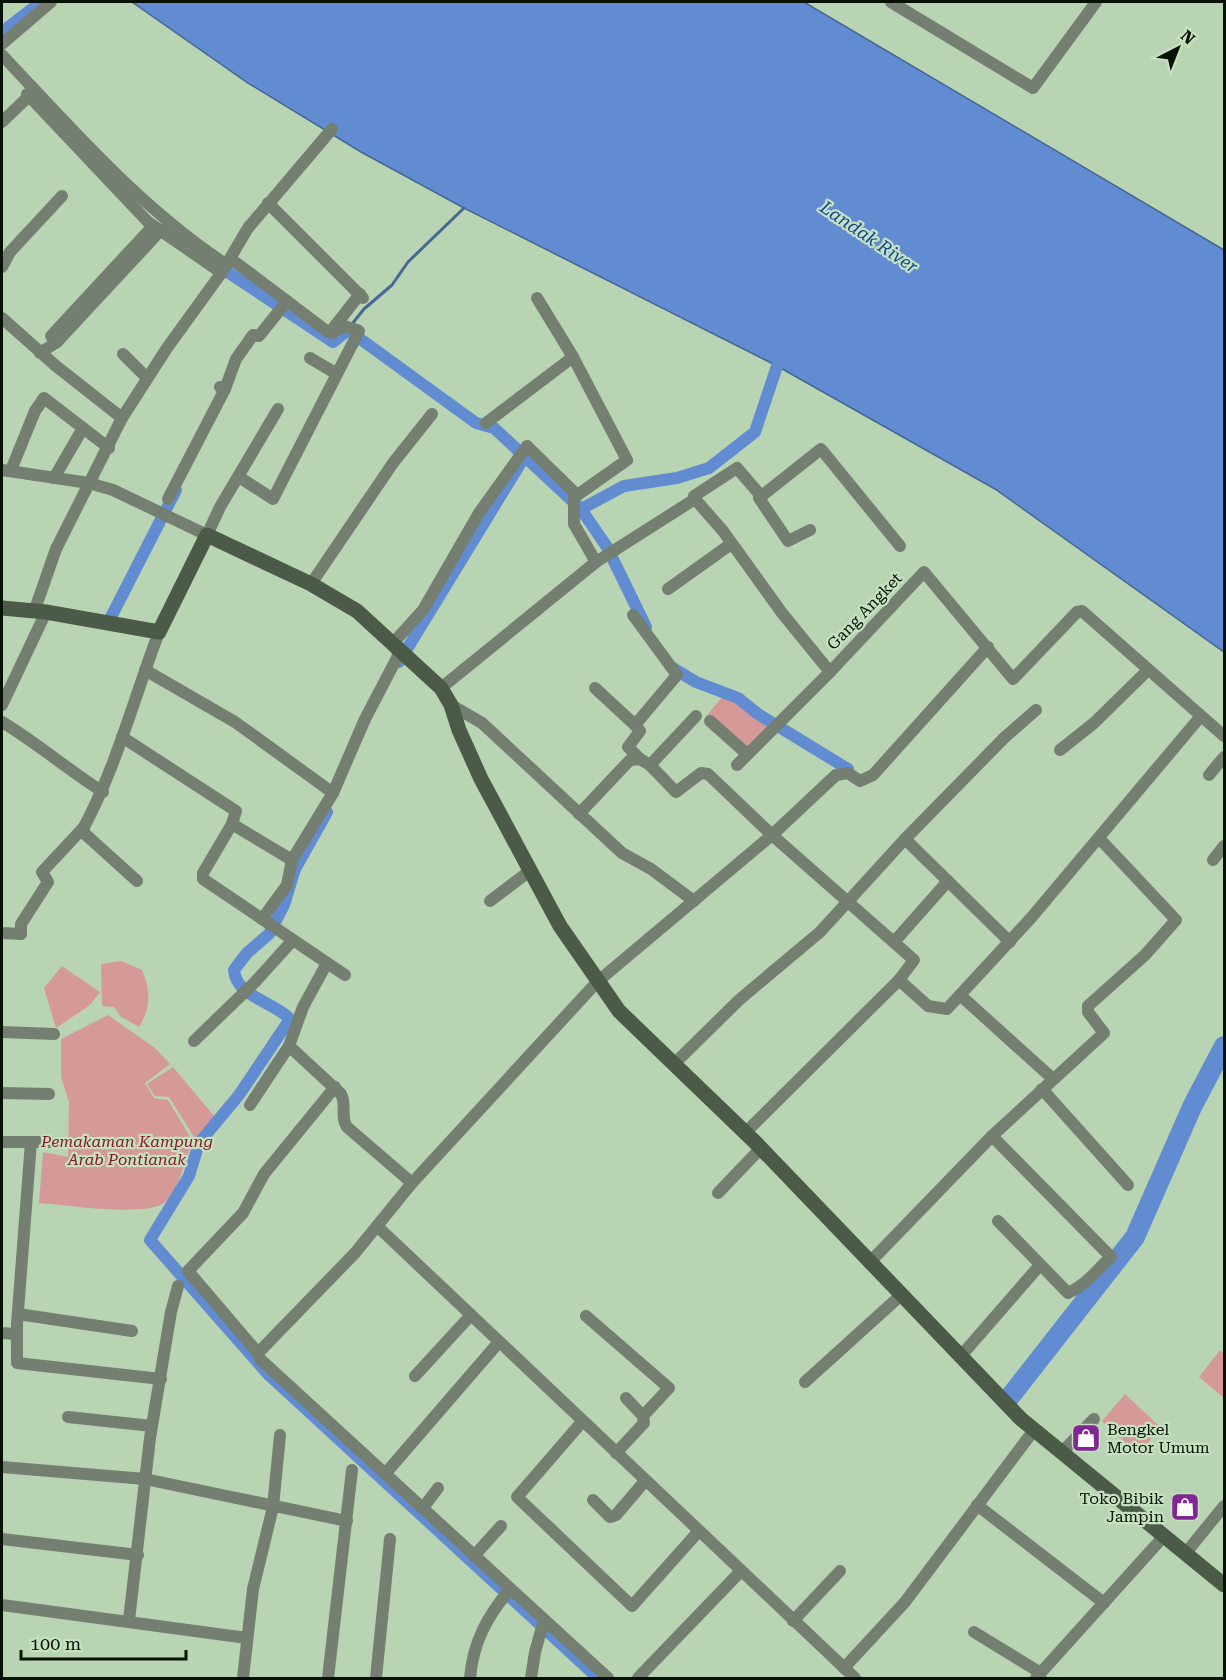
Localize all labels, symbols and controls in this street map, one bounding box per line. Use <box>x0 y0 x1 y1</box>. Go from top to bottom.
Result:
north arrow <box>1148 18 1208 78</box>
text: N <box>1177 26 1199 48</box>
water label: Landak River <box>816 196 922 277</box>
street label: Gang Angket <box>823 569 906 654</box>
park label: Pemakaman Kampung Arab Pontianak <box>40 1132 213 1169</box>
place label: Bengkel Motor Umum <box>1107 1420 1210 1457</box>
shop icon: Bengkel Motor Umum <box>1070 1422 1102 1454</box>
place label: Toko Bibik Jampin <box>1080 1489 1164 1526</box>
shop icon: Toko Bibik Jampin <box>1169 1491 1201 1523</box>
scale bar <box>21 1623 186 1661</box>
text: 100 m <box>30 1633 81 1654</box>

